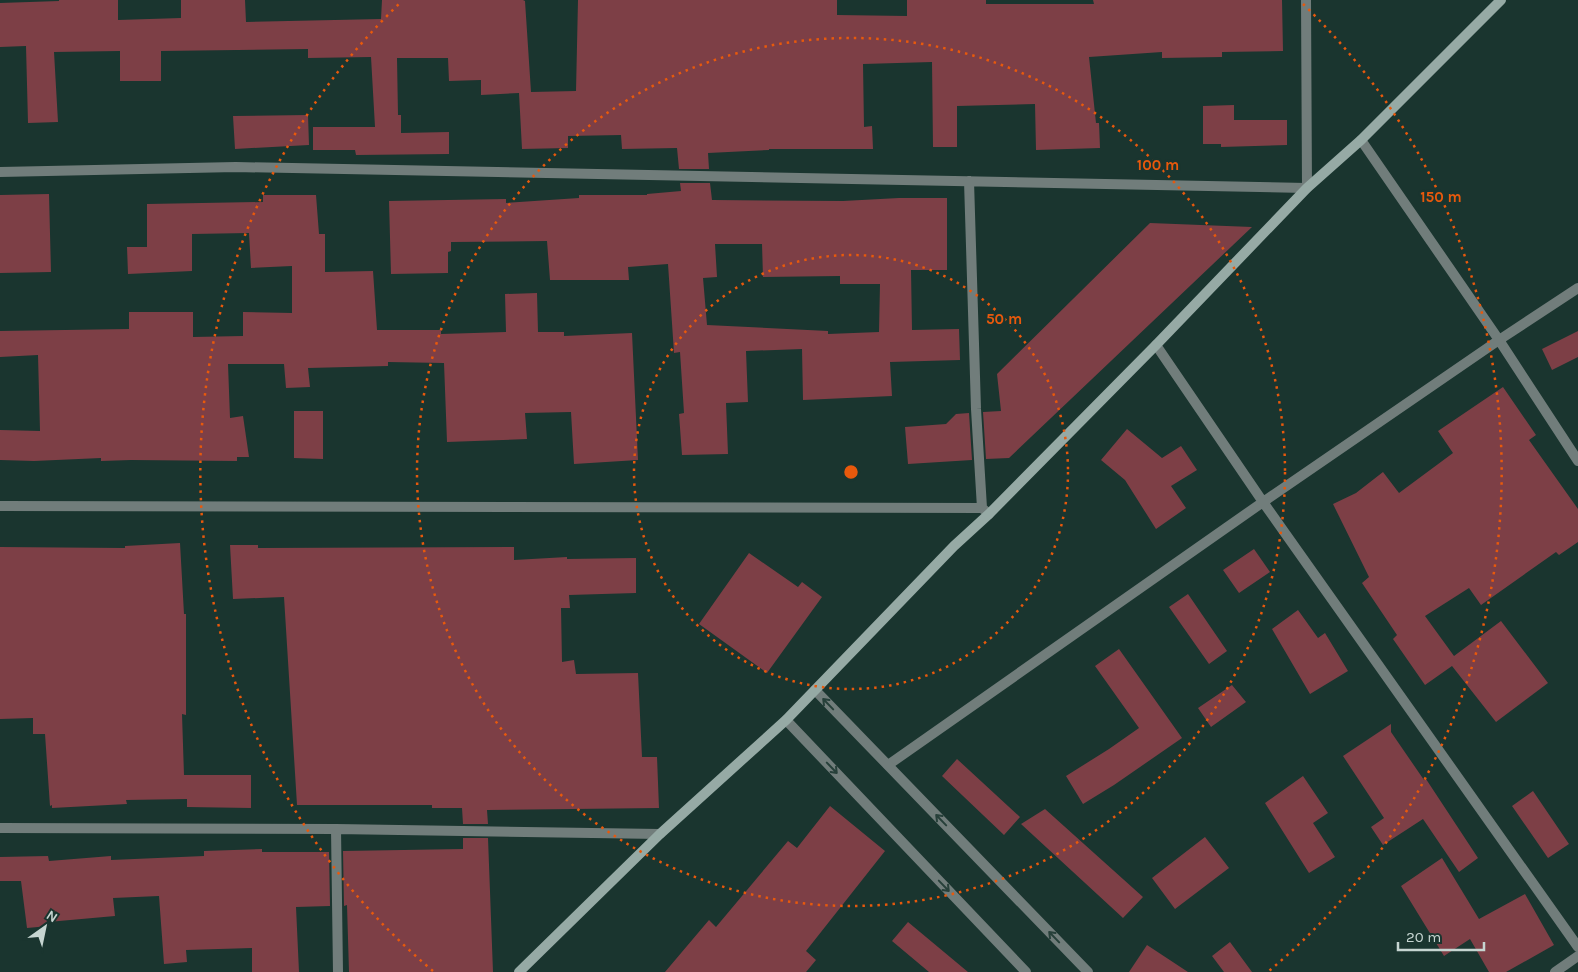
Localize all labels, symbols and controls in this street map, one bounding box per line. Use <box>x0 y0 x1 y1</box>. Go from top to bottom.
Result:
text: 100 m <box>1137 156 1179 174</box>
text: 150 m <box>1420 188 1462 206</box>
text: 50 m <box>986 310 1022 328</box>
centre of rings <box>842 463 860 481</box>
one-way arrow <box>822 698 834 710</box>
one-way arrow <box>825 762 837 774</box>
one-way arrow <box>935 814 947 826</box>
one-way arrow <box>938 880 950 892</box>
north arrow <box>20 902 70 952</box>
text: N <box>43 907 61 926</box>
scale bar <box>1398 920 1484 952</box>
text: 20 m <box>1406 928 1441 946</box>
one-way arrow <box>1048 931 1060 943</box>

